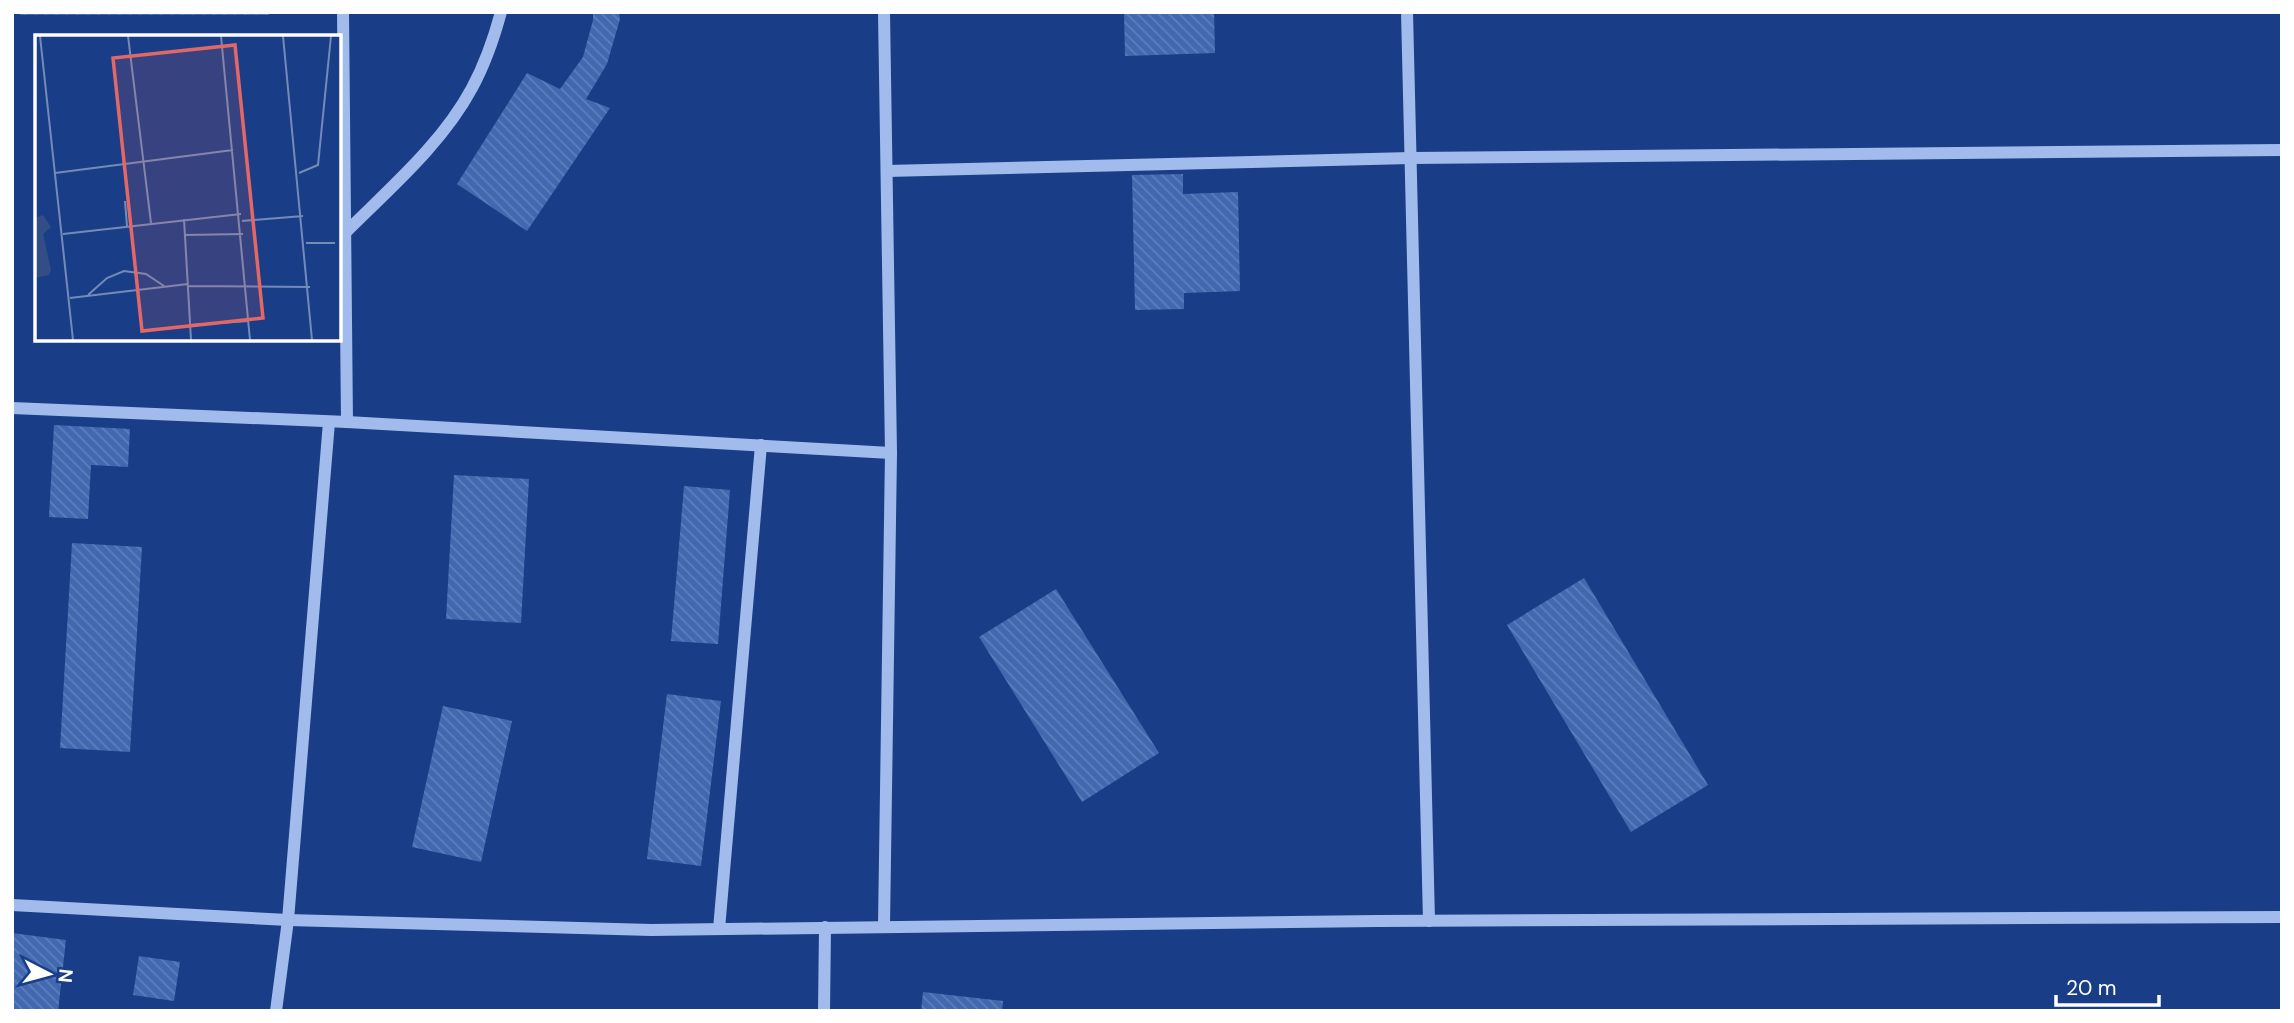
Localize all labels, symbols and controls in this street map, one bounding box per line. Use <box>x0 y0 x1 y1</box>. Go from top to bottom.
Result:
inset map <box>35 35 341 341</box>
north arrow <box>14 939 84 1009</box>
scale bar <box>2056 964 2159 1008</box>
text: N <box>52 968 79 984</box>
text: 20 m <box>2066 974 2117 1002</box>

